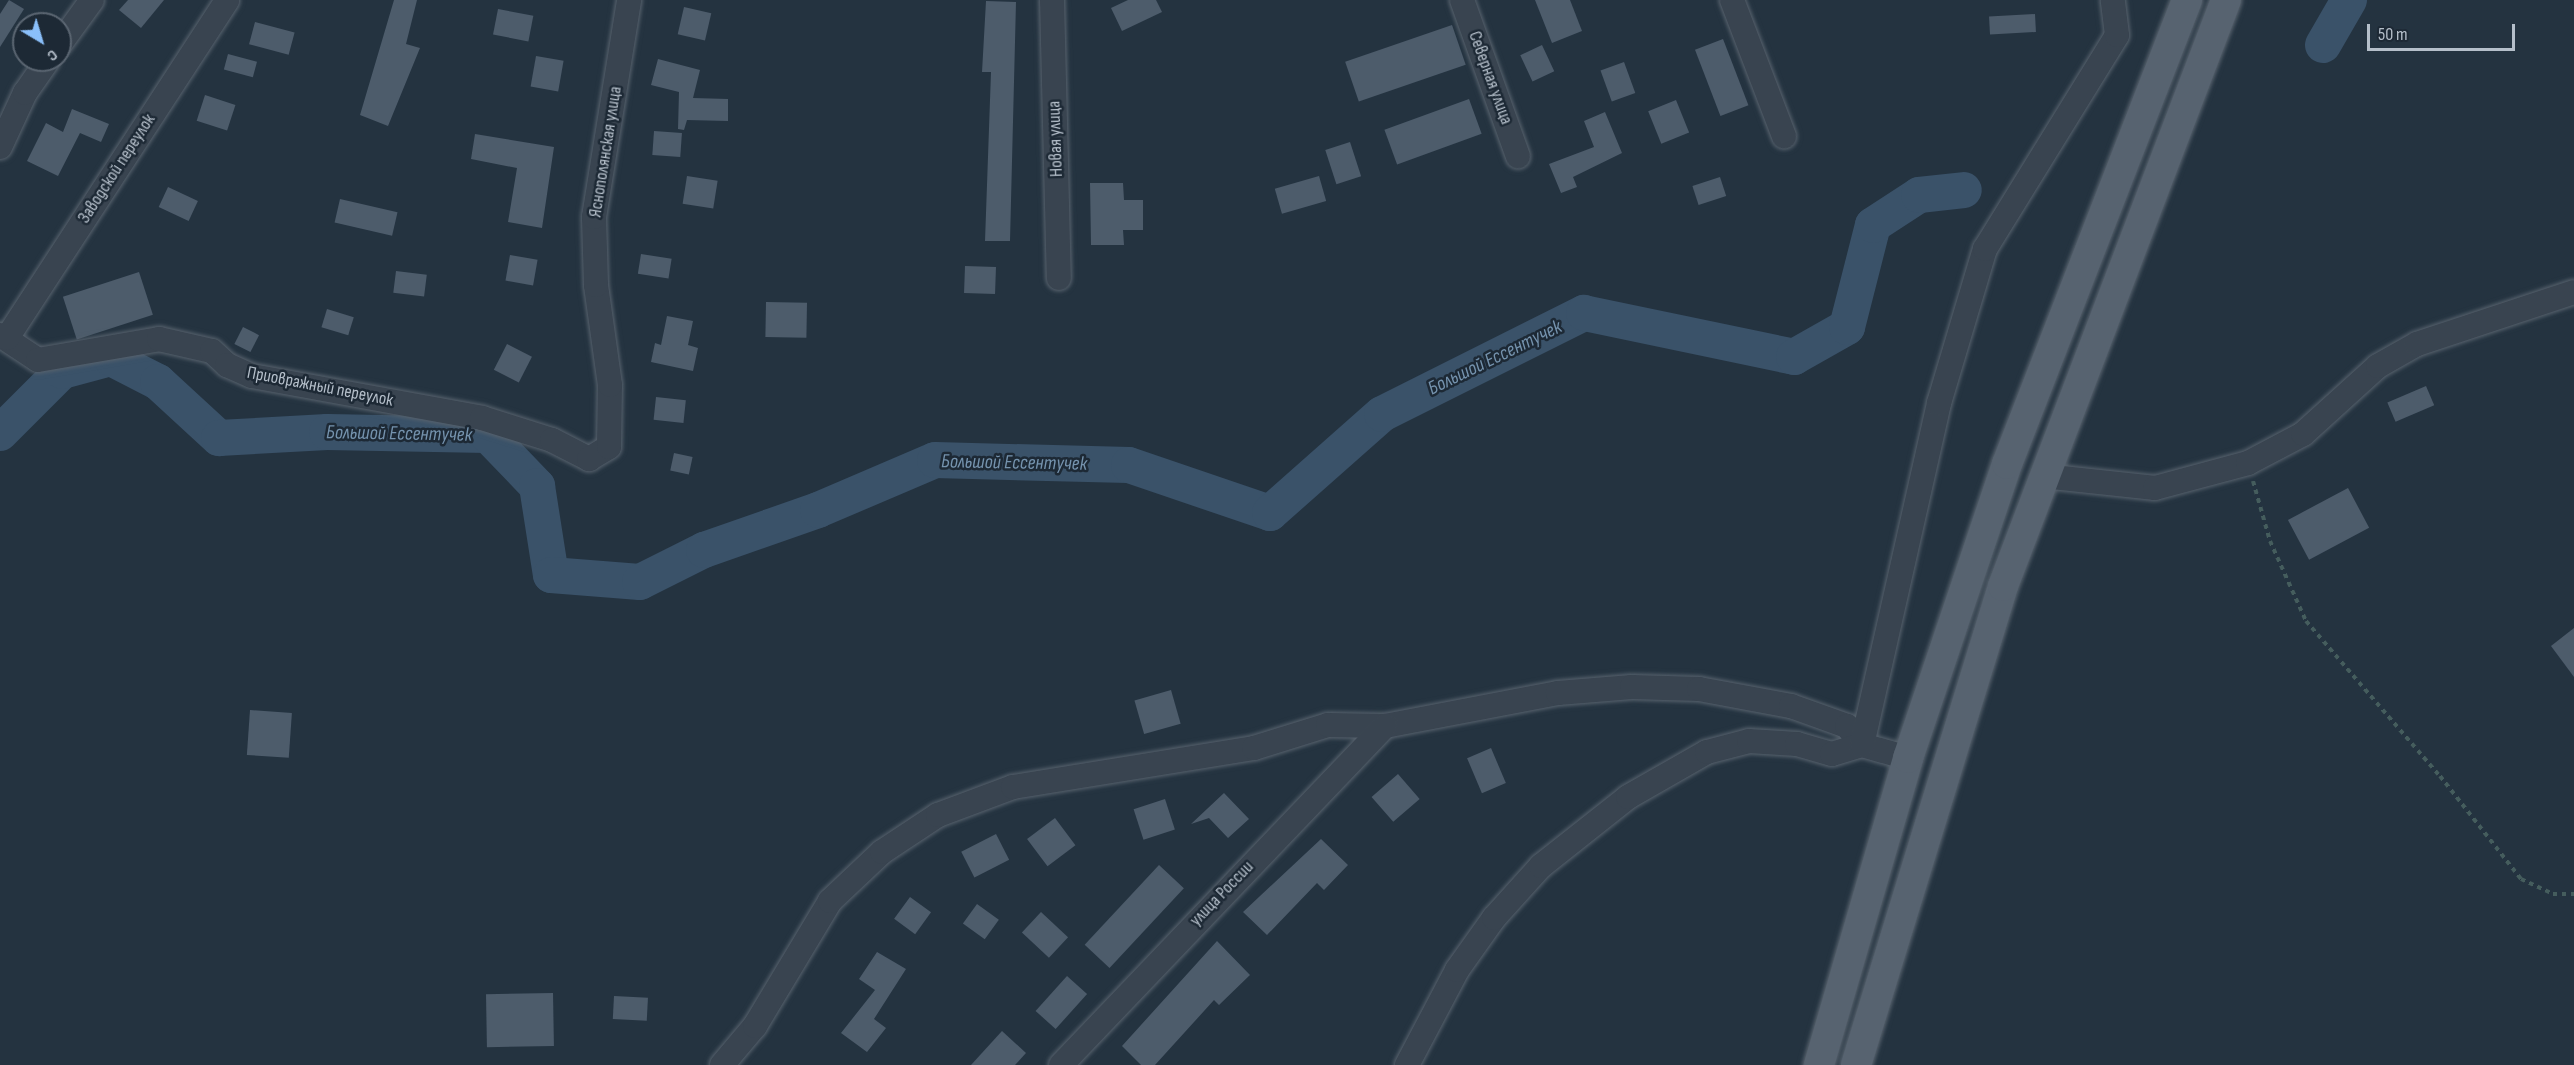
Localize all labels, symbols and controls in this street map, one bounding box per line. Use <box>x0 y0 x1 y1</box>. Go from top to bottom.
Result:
north arrow <box>12 12 72 72</box>
scale bar <box>2370 12 2518 50</box>
text: 50 m <box>2378 24 2408 45</box>
street label: Северная улица <box>1463 29 1517 127</box>
text: С <box>43 45 61 65</box>
street label: Яснополянская улица <box>585 85 627 219</box>
street label: Новая улица <box>1044 101 1068 177</box>
street label: Заводской переулок <box>74 110 160 228</box>
water label: Большой Ессентучек <box>1424 315 1566 401</box>
street label: Приовражный переулок <box>245 362 395 412</box>
water label: Большой Ессентучек <box>326 421 472 447</box>
water label: Большой Ессентучек <box>941 450 1087 476</box>
street label: улица России <box>1186 857 1258 931</box>

